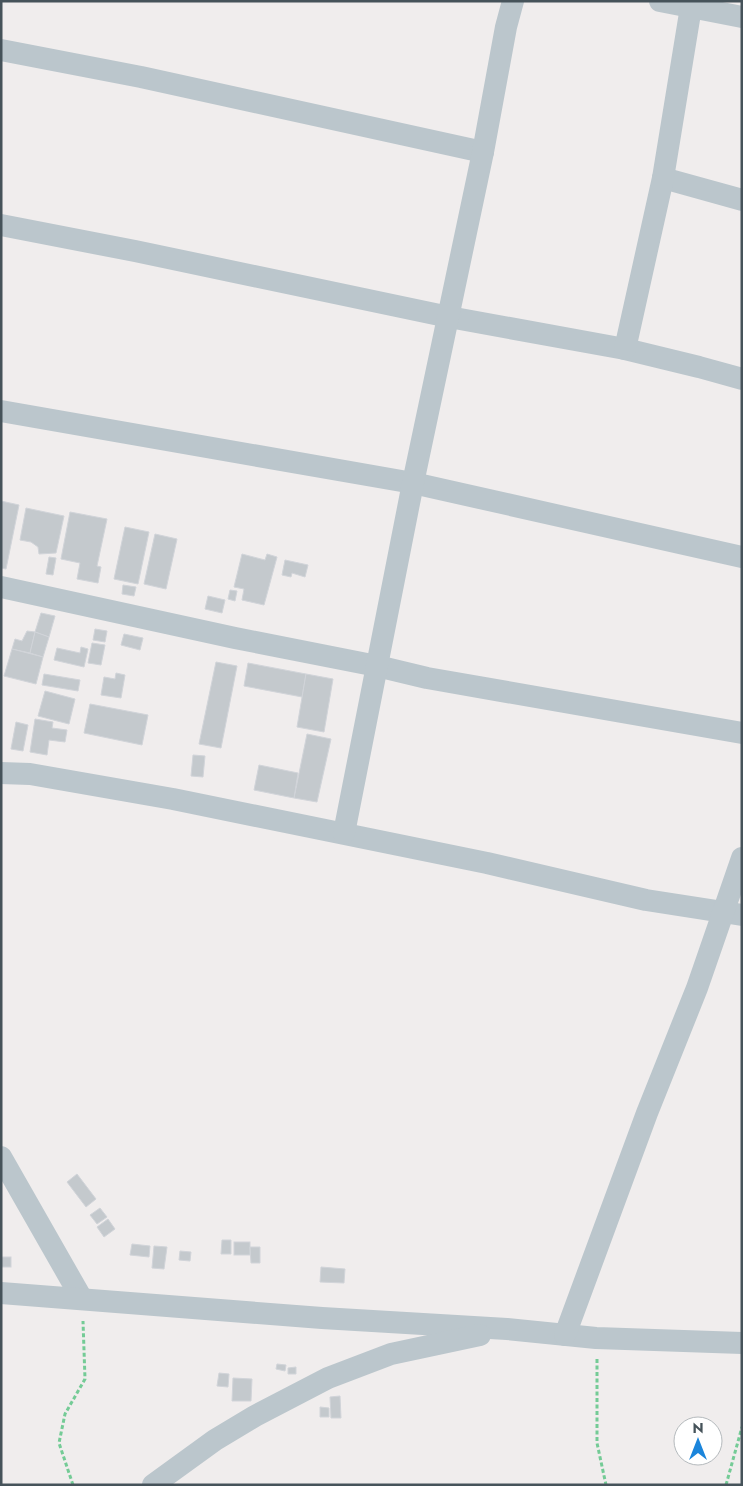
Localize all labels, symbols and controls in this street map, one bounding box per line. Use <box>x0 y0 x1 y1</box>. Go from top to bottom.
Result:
north arrow <box>673 1416 723 1466</box>
text: N <box>692 1418 704 1438</box>

